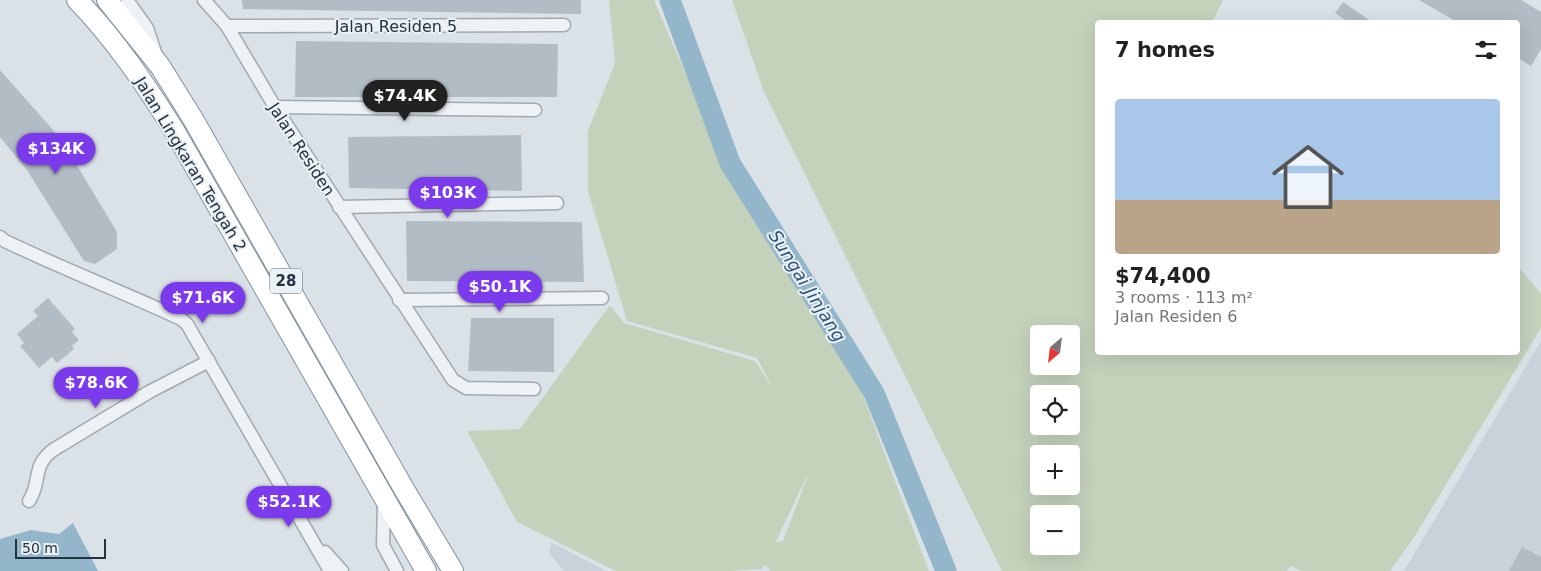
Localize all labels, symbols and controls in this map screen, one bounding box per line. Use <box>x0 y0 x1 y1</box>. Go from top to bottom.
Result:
street label: Jalan Residen 5 <box>334 17 457 36</box>
icon: filters <box>1472 36 1500 64</box>
text: 7 homes <box>1115 38 1215 62</box>
street label: Jalan Lingkaran Tengah 2 <box>130 73 250 255</box>
pin: $74.4K <box>364 80 446 122</box>
text: $74.4K <box>373 86 437 105</box>
street label: Jalan Residen <box>264 98 339 199</box>
pin: $134K <box>21 132 91 175</box>
icon: home <box>1263 132 1353 222</box>
text: $134K <box>28 139 84 158</box>
pin: $103K <box>413 176 483 219</box>
text: $103K <box>420 183 476 202</box>
water label: Sungai Jinjang <box>765 226 850 346</box>
text: $74,400 <box>1115 264 1211 288</box>
road number: 28 <box>270 268 302 294</box>
pin: $50.1K <box>459 270 541 313</box>
text: $50.1K <box>468 277 532 296</box>
pin: $71.6K <box>162 282 244 324</box>
text: $71.6K <box>171 288 235 307</box>
text: 3 rooms · 113 m² <box>1115 288 1253 307</box>
text: Jalan Residen 6 <box>1115 307 1237 326</box>
north arrow <box>1030 325 1080 375</box>
map controls <box>1030 325 1080 555</box>
pin: $78.6K <box>55 366 137 409</box>
text: $78.6K <box>64 373 128 392</box>
button: locate <box>1030 385 1080 435</box>
button: + <box>1030 445 1080 495</box>
pin: $52.1K <box>248 486 330 528</box>
text: $52.1K <box>257 492 321 511</box>
button: − <box>1030 505 1080 555</box>
scale bar <box>15 536 106 559</box>
text: 50 m <box>22 540 58 556</box>

